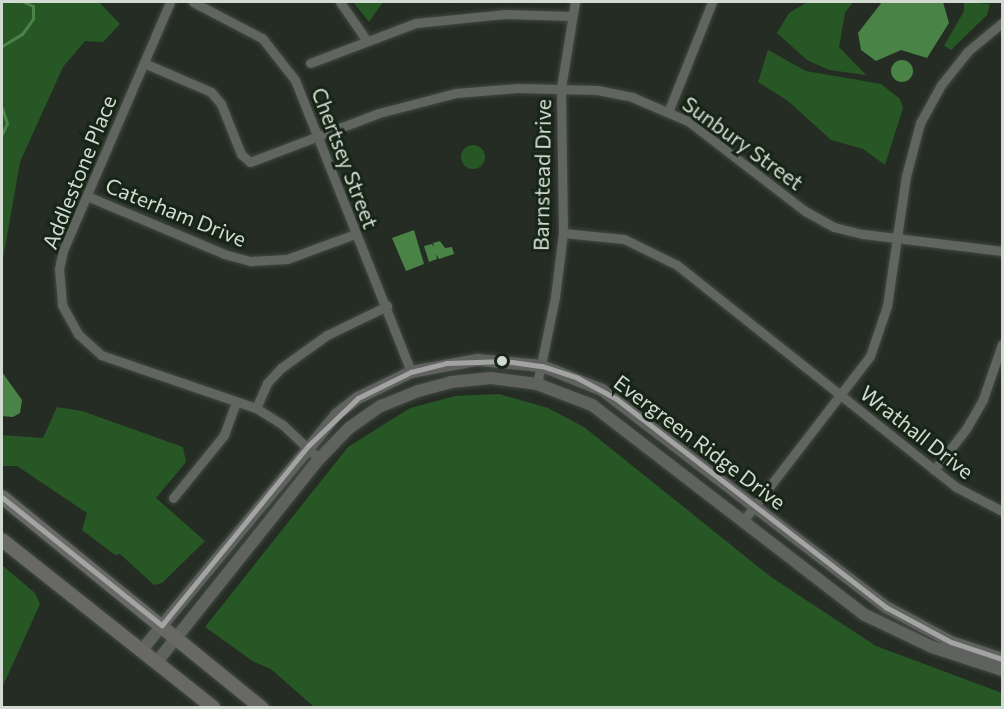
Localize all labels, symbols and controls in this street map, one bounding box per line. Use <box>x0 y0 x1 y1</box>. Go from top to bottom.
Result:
street label: Chertsey Street <box>307 84 383 232</box>
street label: Sunbury Street <box>678 91 808 195</box>
street label: Addlestone Place <box>37 92 121 252</box>
street label: Barnstead Drive <box>528 99 556 251</box>
street label: Caterham Drive <box>102 172 250 252</box>
unlabelled marker <box>496 355 508 367</box>
street label: Evergreen Ridge Drive <box>609 369 791 515</box>
street label: Wrathall Drive <box>855 380 979 484</box>

